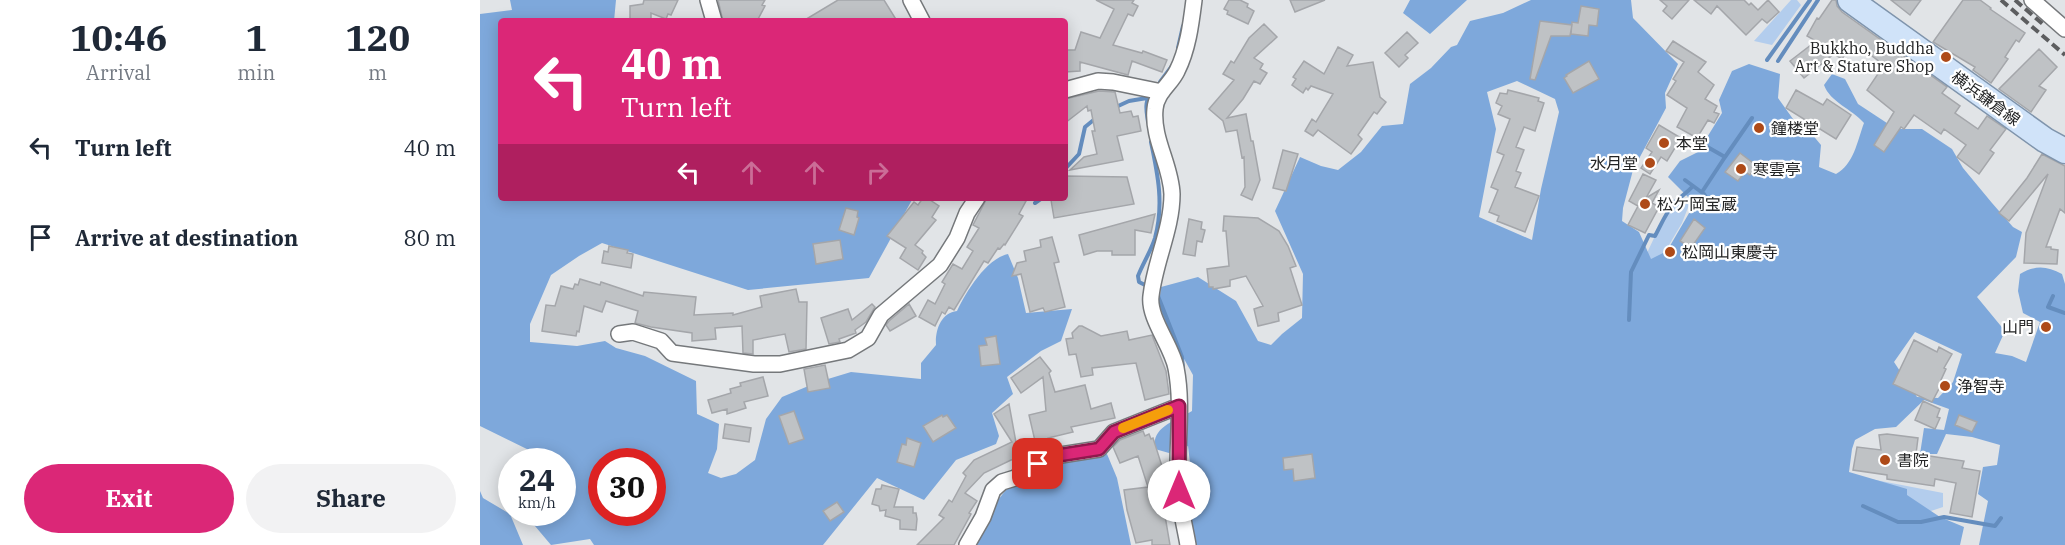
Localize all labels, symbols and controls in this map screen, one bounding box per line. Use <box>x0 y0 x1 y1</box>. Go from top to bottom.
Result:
text: 10:46 <box>70 14 167 61</box>
text: 1 <box>245 14 267 61</box>
text: 120 <box>345 14 410 61</box>
text: 40 m <box>621 36 722 91</box>
place label: Bukkho, Buddha Art & Stature Shop <box>1795 38 1934 76</box>
icon: left <box>522 42 600 120</box>
marker: Bukkho, Buddha Art & Stature Shop <box>1939 50 1953 64</box>
text: Arrival <box>86 59 151 86</box>
text: min <box>237 59 275 86</box>
text: m <box>368 59 387 86</box>
street label: 横浜鎌倉線 <box>1948 66 2024 130</box>
text: Turn left <box>621 89 732 124</box>
place label: 鐘楼堂 <box>1771 118 1819 138</box>
marker: 鐘楼堂 <box>1752 121 1766 135</box>
icon: left <box>24 131 57 164</box>
text: Turn left <box>75 133 171 162</box>
text: 40 m <box>404 133 456 162</box>
place label: 本堂 <box>1676 133 1708 153</box>
marker: 本堂 <box>1657 136 1671 150</box>
place label: 水月堂 <box>1590 153 1638 173</box>
icon: left <box>672 156 705 189</box>
icon: ahead <box>735 156 768 189</box>
icon: ahead <box>798 156 831 189</box>
icon: right <box>861 156 894 189</box>
marker: 水月堂 <box>1643 156 1657 170</box>
place label: 寒雲亭 <box>1753 159 1801 179</box>
marker: 寒雲亭 <box>1734 162 1748 176</box>
place label: 松ケ岡宝蔵 <box>1657 194 1737 214</box>
marker: 松ケ岡宝蔵 <box>1638 197 1652 211</box>
icon: arrive <box>24 221 57 254</box>
text: Arrive at destination <box>75 223 298 252</box>
text: 80 m <box>404 223 456 252</box>
place label: 松岡山東慶寺 <box>1682 242 1778 262</box>
marker: 松岡山東慶寺 <box>1663 245 1677 259</box>
place label: 山門 <box>2002 317 2034 337</box>
marker: 山門 <box>2039 320 2053 334</box>
place label: 浄智寺 <box>1957 376 2005 396</box>
marker: 浄智寺 <box>1938 379 1952 393</box>
pin <box>1012 438 1063 489</box>
icon: arrive <box>1021 447 1054 480</box>
speed limit sign: 30 <box>588 448 666 526</box>
place label: 書院 <box>1897 450 1929 470</box>
marker: 書院 <box>1878 453 1892 467</box>
position arrow <box>1147 459 1211 523</box>
text: 24 <box>519 460 555 499</box>
button: Exit <box>24 464 234 533</box>
button: Share <box>246 464 456 533</box>
text: km/h <box>518 493 556 512</box>

